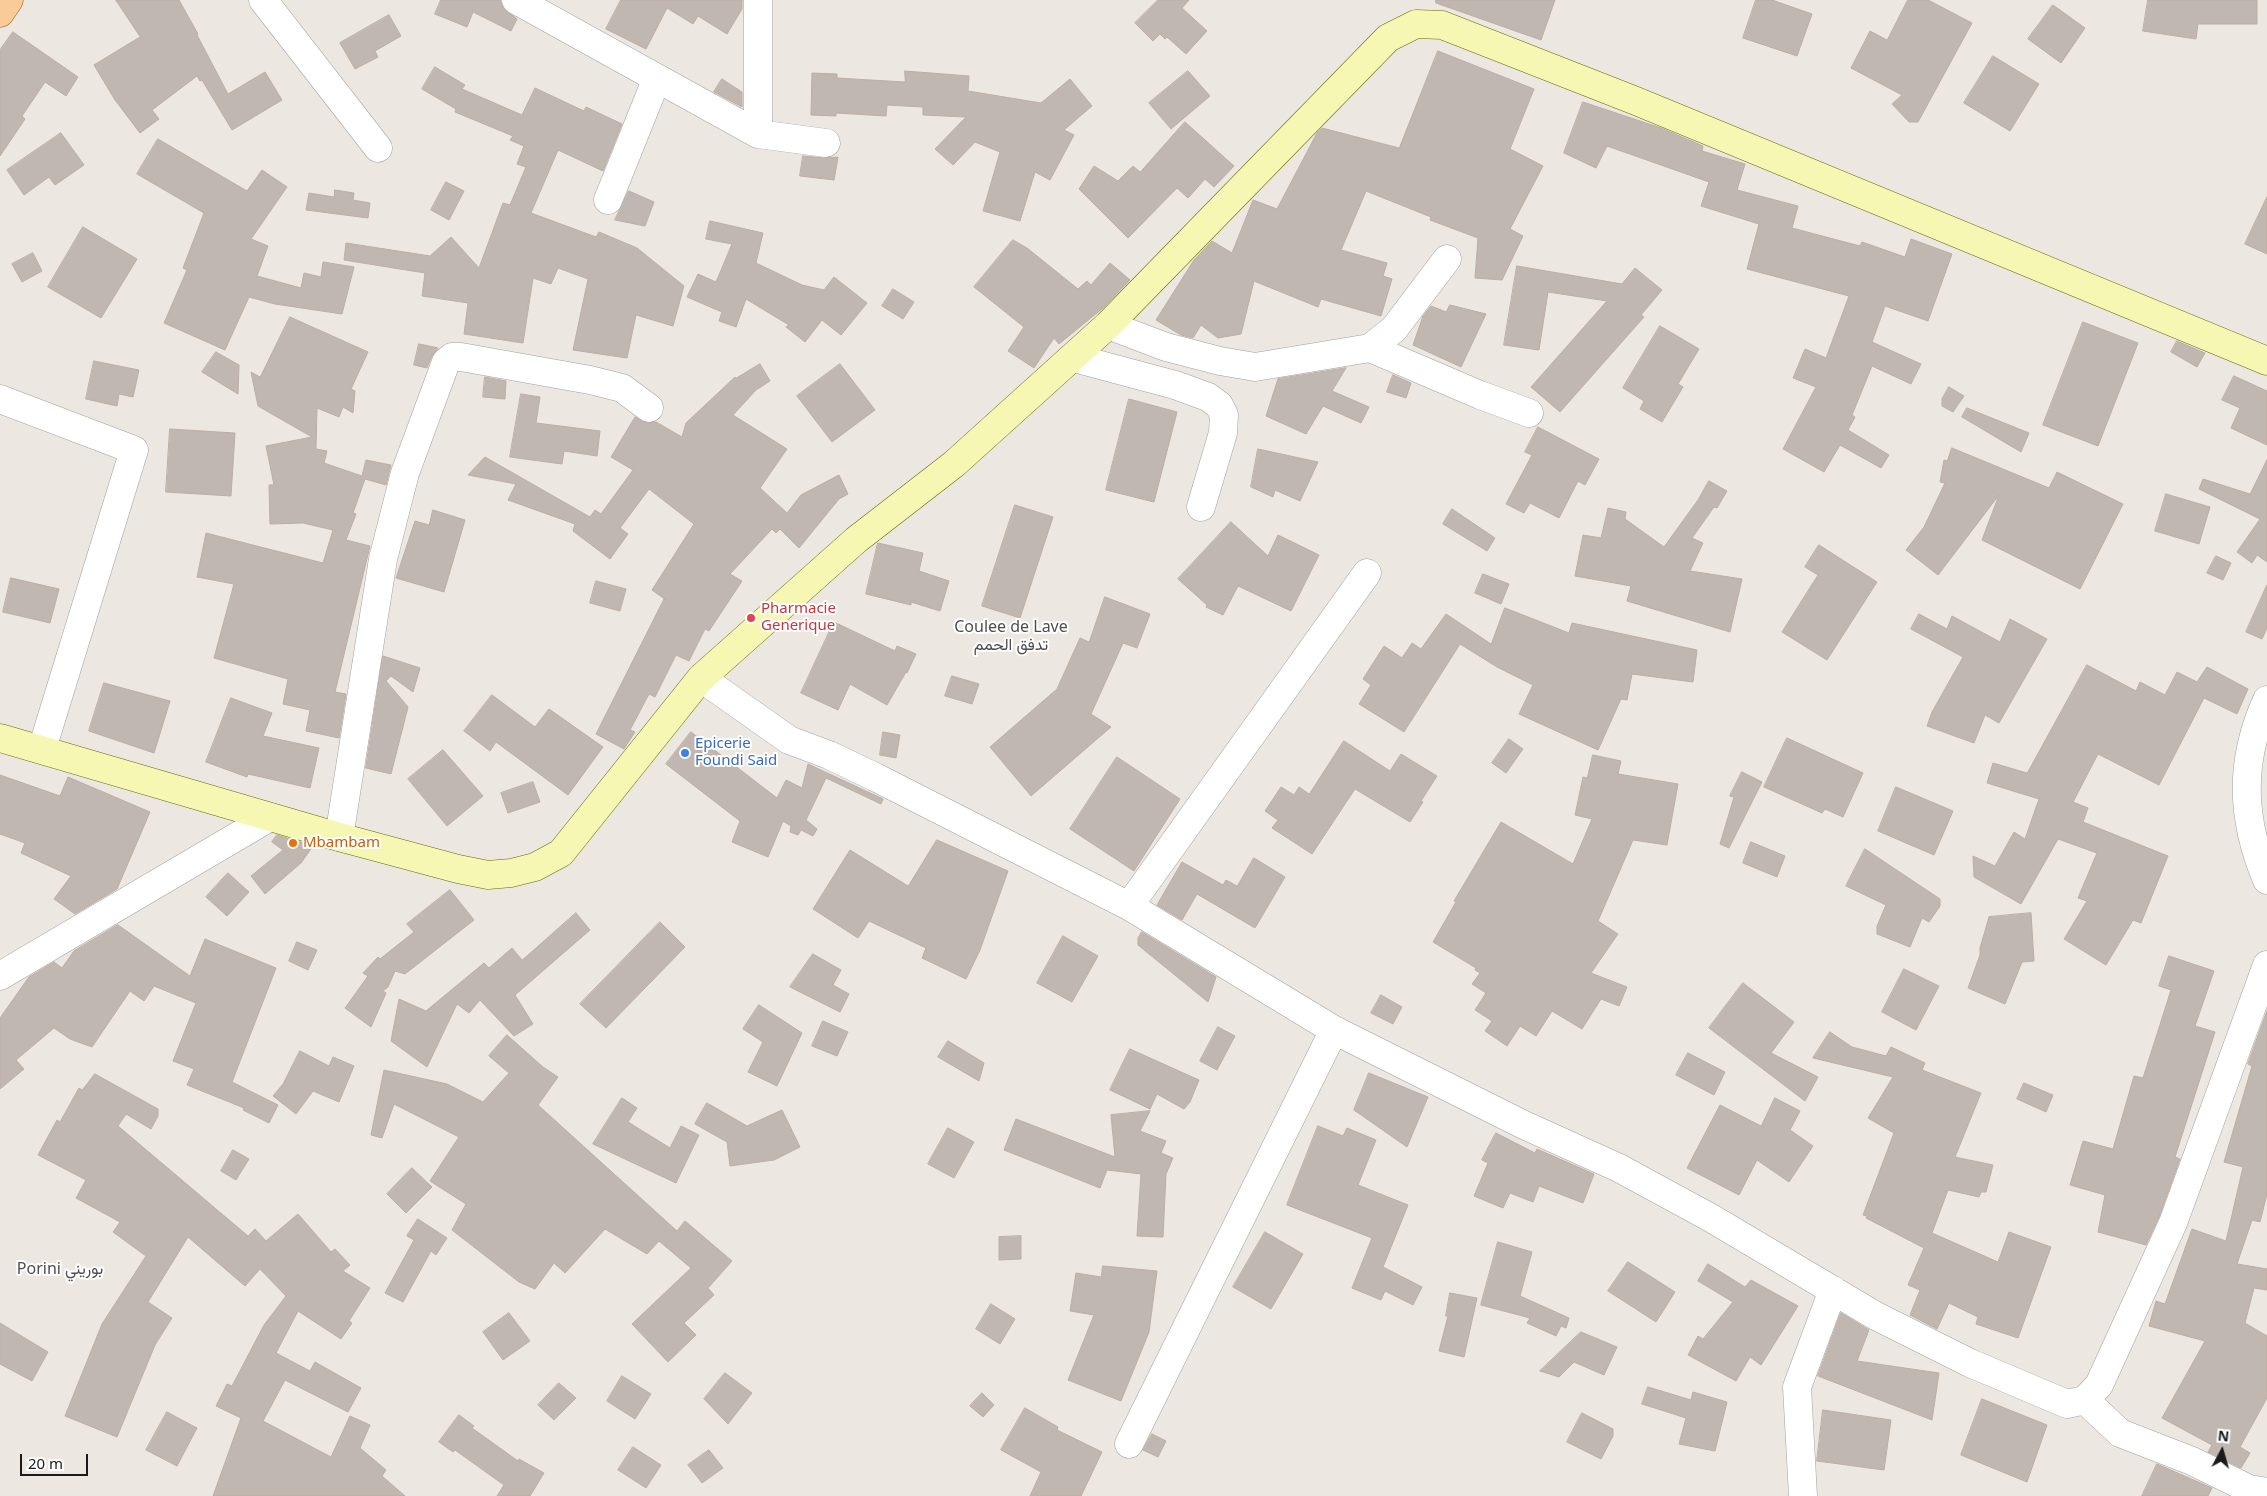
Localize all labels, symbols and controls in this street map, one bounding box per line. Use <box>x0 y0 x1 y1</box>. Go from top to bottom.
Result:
place label: Pharmacie Generique <box>761 600 836 635</box>
marker: Pharmacie Generique <box>745 612 757 624</box>
district label: Coulee de Lave تدفق الحمم <box>945 617 1077 655</box>
place label: Epicerie Foundi Said <box>695 735 777 770</box>
marker: Epicerie Foundi Said <box>679 747 691 759</box>
place label: Mbambam <box>303 834 380 852</box>
marker: Mbambam <box>287 837 299 849</box>
district label: Porini بوريني <box>17 1259 103 1279</box>
north arrow <box>2197 1426 2247 1476</box>
text: N <box>2217 1426 2230 1446</box>
scale bar <box>22 1444 90 1476</box>
text: 20 m <box>28 1453 63 1473</box>

